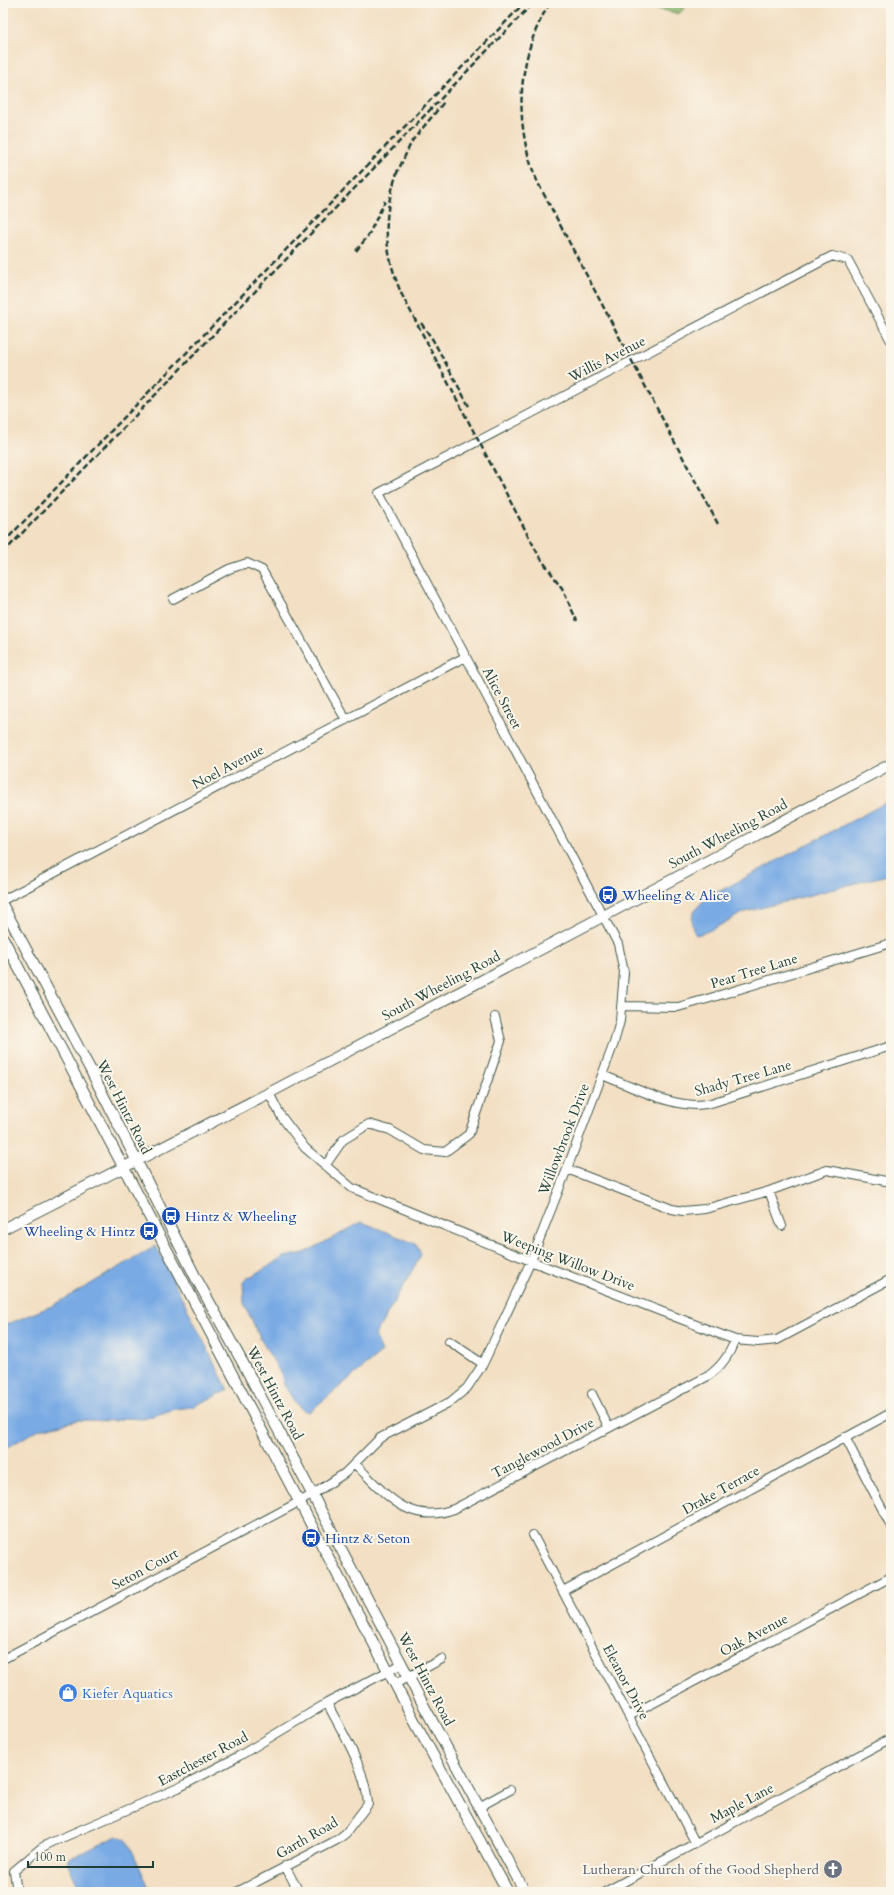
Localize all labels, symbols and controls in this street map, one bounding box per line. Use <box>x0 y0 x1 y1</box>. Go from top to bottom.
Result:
street label: Willis Avenue <box>564 331 649 387</box>
street label: Alice Street <box>478 664 527 733</box>
street label: Noel Avenue <box>189 740 267 794</box>
street label: South Wheeling Road <box>665 794 791 873</box>
bus stop icon: Wheeling & Alice <box>597 884 619 906</box>
place label: Wheeling & Alice <box>621 886 729 905</box>
street label: South Wheeling Road <box>378 946 504 1025</box>
street label: Pear Tree Lane <box>708 949 800 993</box>
street label: Shady Tree Lane <box>692 1055 794 1101</box>
street label: West Hintz Road <box>92 1056 156 1158</box>
street label: Willowbrook Drive <box>534 1080 594 1199</box>
bus stop icon: Hintz & Wheeling <box>160 1205 182 1227</box>
place label: Hintz & Wheeling <box>185 1207 297 1226</box>
bus stop icon: Wheeling & Hintz <box>138 1220 160 1242</box>
place label: Wheeling & Hintz <box>23 1222 136 1241</box>
street label: Weeping Willow Drive <box>497 1226 638 1295</box>
street label: West Hintz Road <box>242 1342 308 1444</box>
street label: Tanglewood Drive <box>488 1413 598 1483</box>
street label: Drake Terrace <box>679 1461 763 1519</box>
bus stop icon: Hintz & Seton <box>300 1527 322 1549</box>
place label: Hintz & Seton <box>325 1529 411 1548</box>
street label: Seton Court <box>108 1543 182 1594</box>
street label: Oak Avenue <box>717 1609 791 1661</box>
street label: West Hintz Road <box>393 1628 459 1730</box>
street label: Eleanor Drive <box>598 1641 654 1723</box>
shop icon: Kiefer Aquatics <box>57 1682 79 1704</box>
place label: Kiefer Aquatics <box>82 1684 173 1703</box>
street label: Eastchester Road <box>155 1727 252 1791</box>
street label: Maple Lane <box>707 1778 777 1828</box>
street label: Garth Road <box>272 1812 342 1863</box>
scale bar <box>28 1843 153 1869</box>
text: 100 m <box>34 1849 67 1865</box>
church icon: Lutheran Church of the Good Shepherd <box>822 1858 844 1880</box>
place label: Lutheran Church of the Good Shepherd <box>582 1860 820 1879</box>

